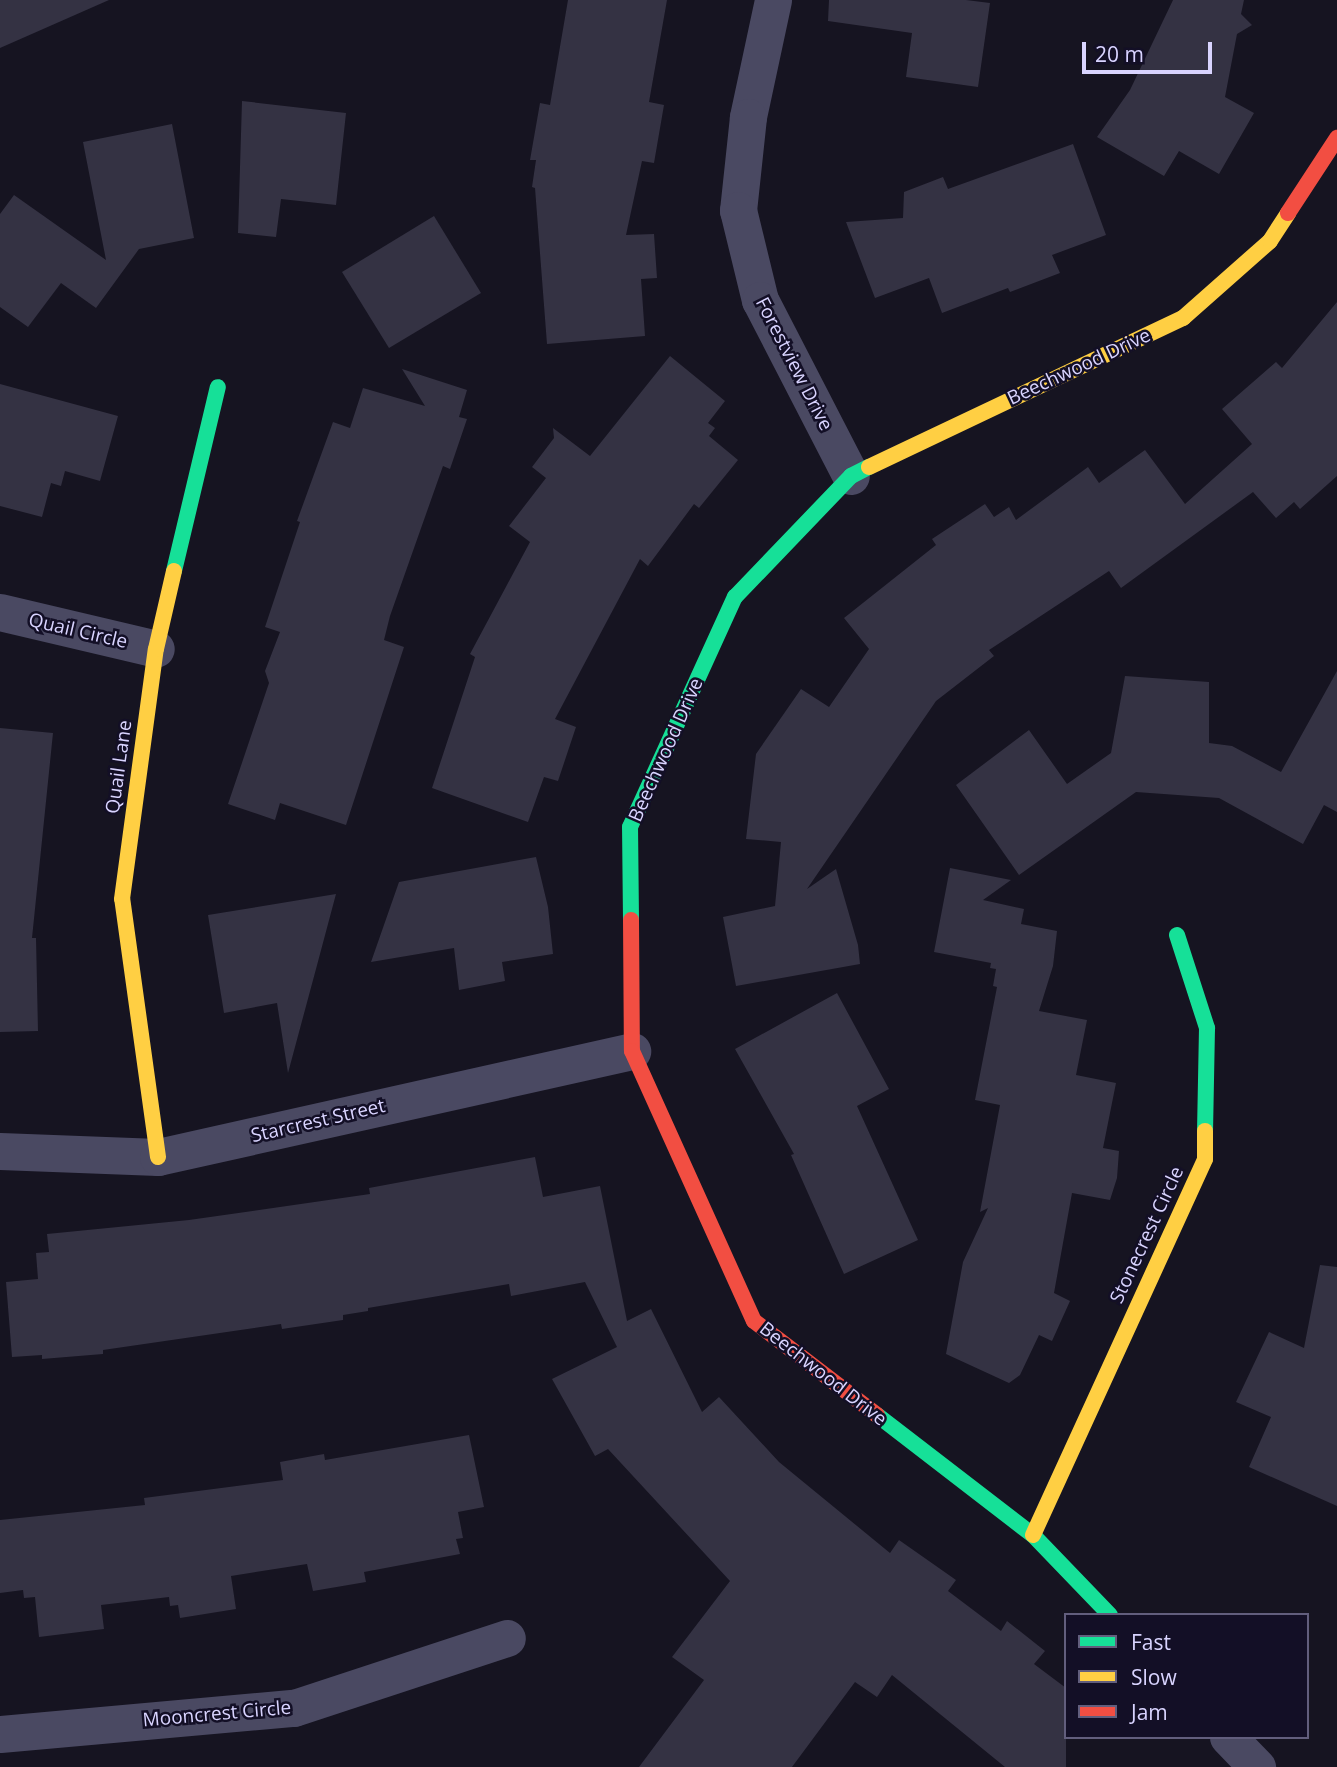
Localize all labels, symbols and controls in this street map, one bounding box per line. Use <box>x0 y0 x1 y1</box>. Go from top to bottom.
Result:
scale bar <box>1085 28 1214 72</box>
text: 20 m <box>1095 40 1144 68</box>
street label: Forestview Drive <box>751 294 837 434</box>
street label: Beechwood Drive <box>1004 324 1154 410</box>
street label: Quail Circle <box>26 609 130 653</box>
street label: Beechwood Drive <box>624 675 708 825</box>
street label: Quail Lane <box>101 719 137 815</box>
street label: Starcrest Street <box>249 1094 387 1148</box>
street label: Stonecrest Circle <box>1105 1163 1189 1307</box>
street label: Beechwood Drive <box>755 1317 891 1431</box>
legend <box>1064 1613 1309 1739</box>
text: Fast <box>1131 1628 1171 1656</box>
text: Slow <box>1131 1663 1177 1691</box>
street label: Mooncrest Circle <box>142 1696 292 1732</box>
text: Jam <box>1131 1698 1168 1726</box>

